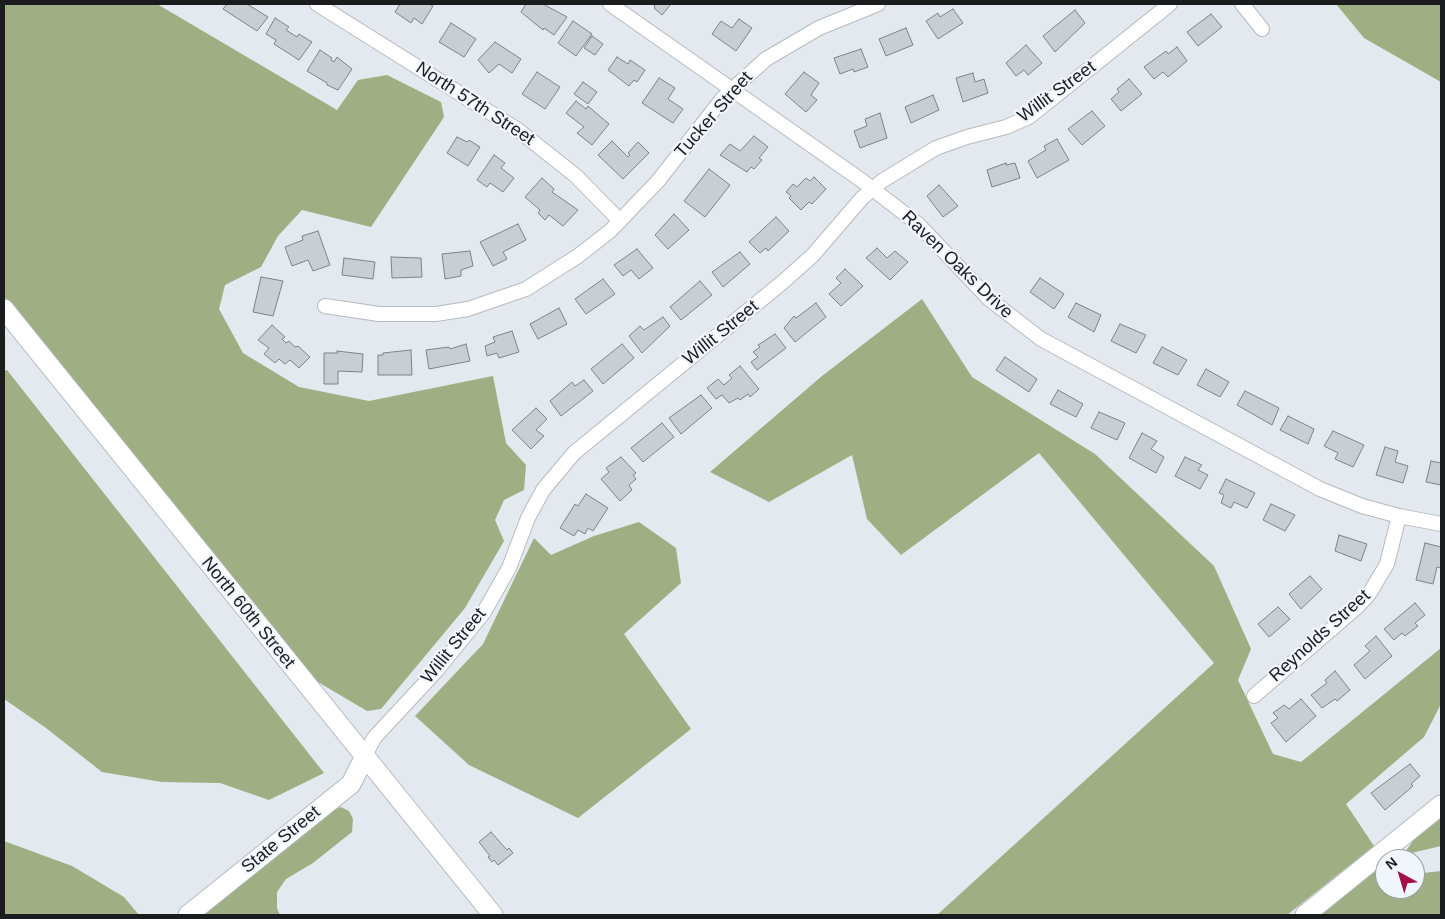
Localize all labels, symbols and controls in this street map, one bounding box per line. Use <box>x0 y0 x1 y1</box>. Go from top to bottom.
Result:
street label: Willit Street <box>1014 57 1100 127</box>
street label: North 57th Street <box>412 58 538 150</box>
street label: Tucker Street <box>671 67 757 163</box>
street label: Raven Oaks Drive <box>897 207 1017 323</box>
street label: Willit Street <box>679 296 763 370</box>
street label: North 60th Street <box>196 553 300 673</box>
street label: Reynolds Street <box>1265 585 1375 687</box>
street label: Willit Street <box>417 604 491 688</box>
street label: State Street <box>237 802 325 878</box>
north arrow <box>1375 849 1425 899</box>
text: N <box>1382 854 1400 873</box>

